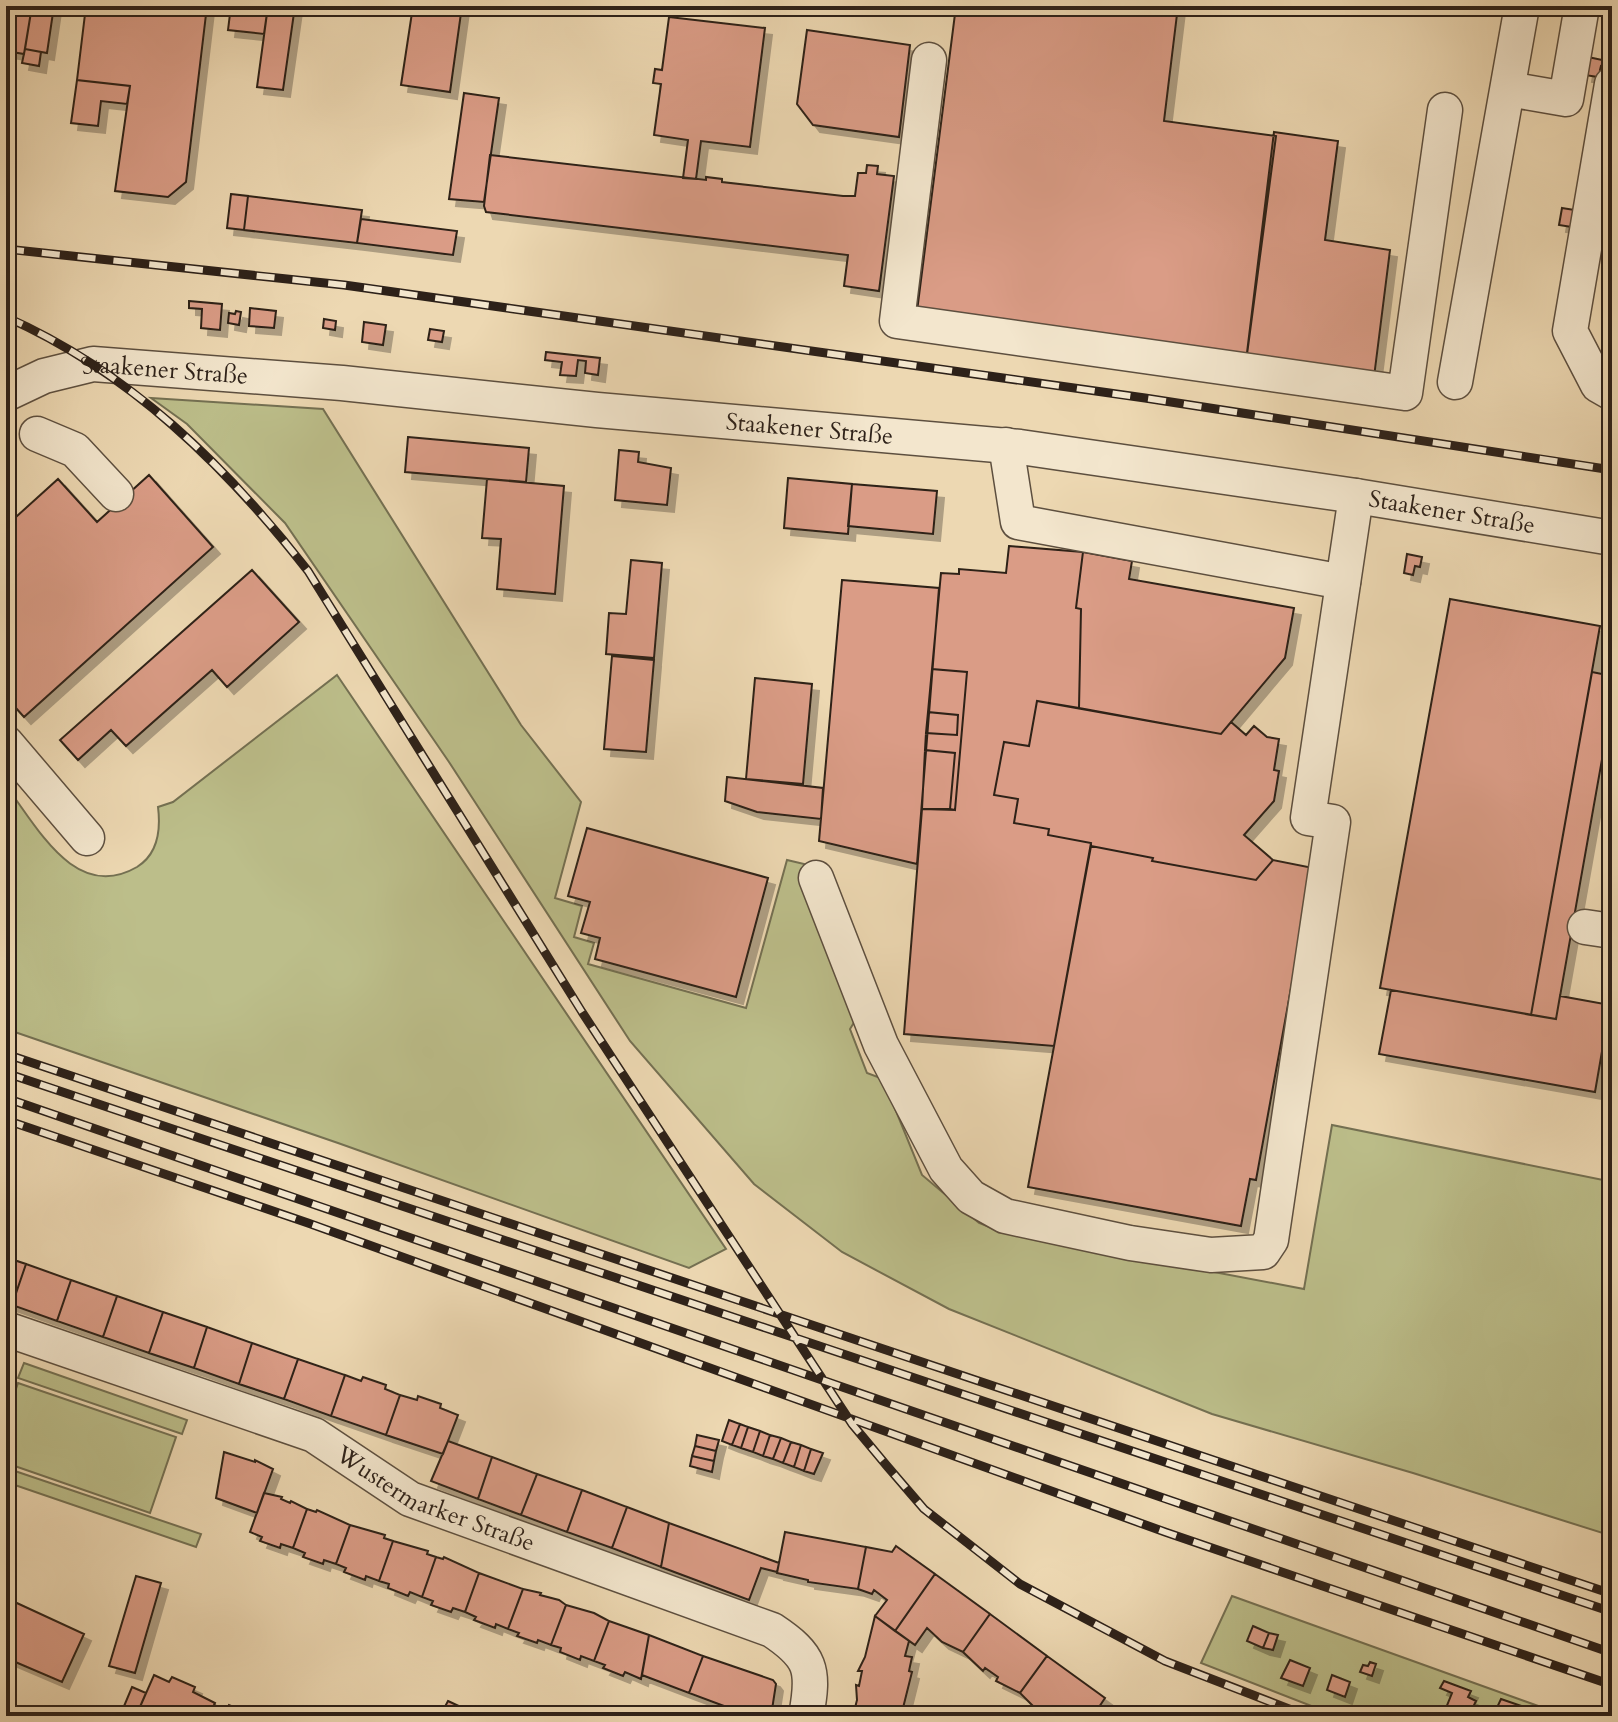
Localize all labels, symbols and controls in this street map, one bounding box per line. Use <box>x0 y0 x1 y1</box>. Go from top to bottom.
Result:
street label: Staakener Straße <box>77 348 249 393</box>
street label: Staakener Straße <box>724 405 895 453</box>
street label: Staakener Straße <box>1366 482 1537 542</box>
street label: Wustermarker Straße <box>328 1438 539 1560</box>

